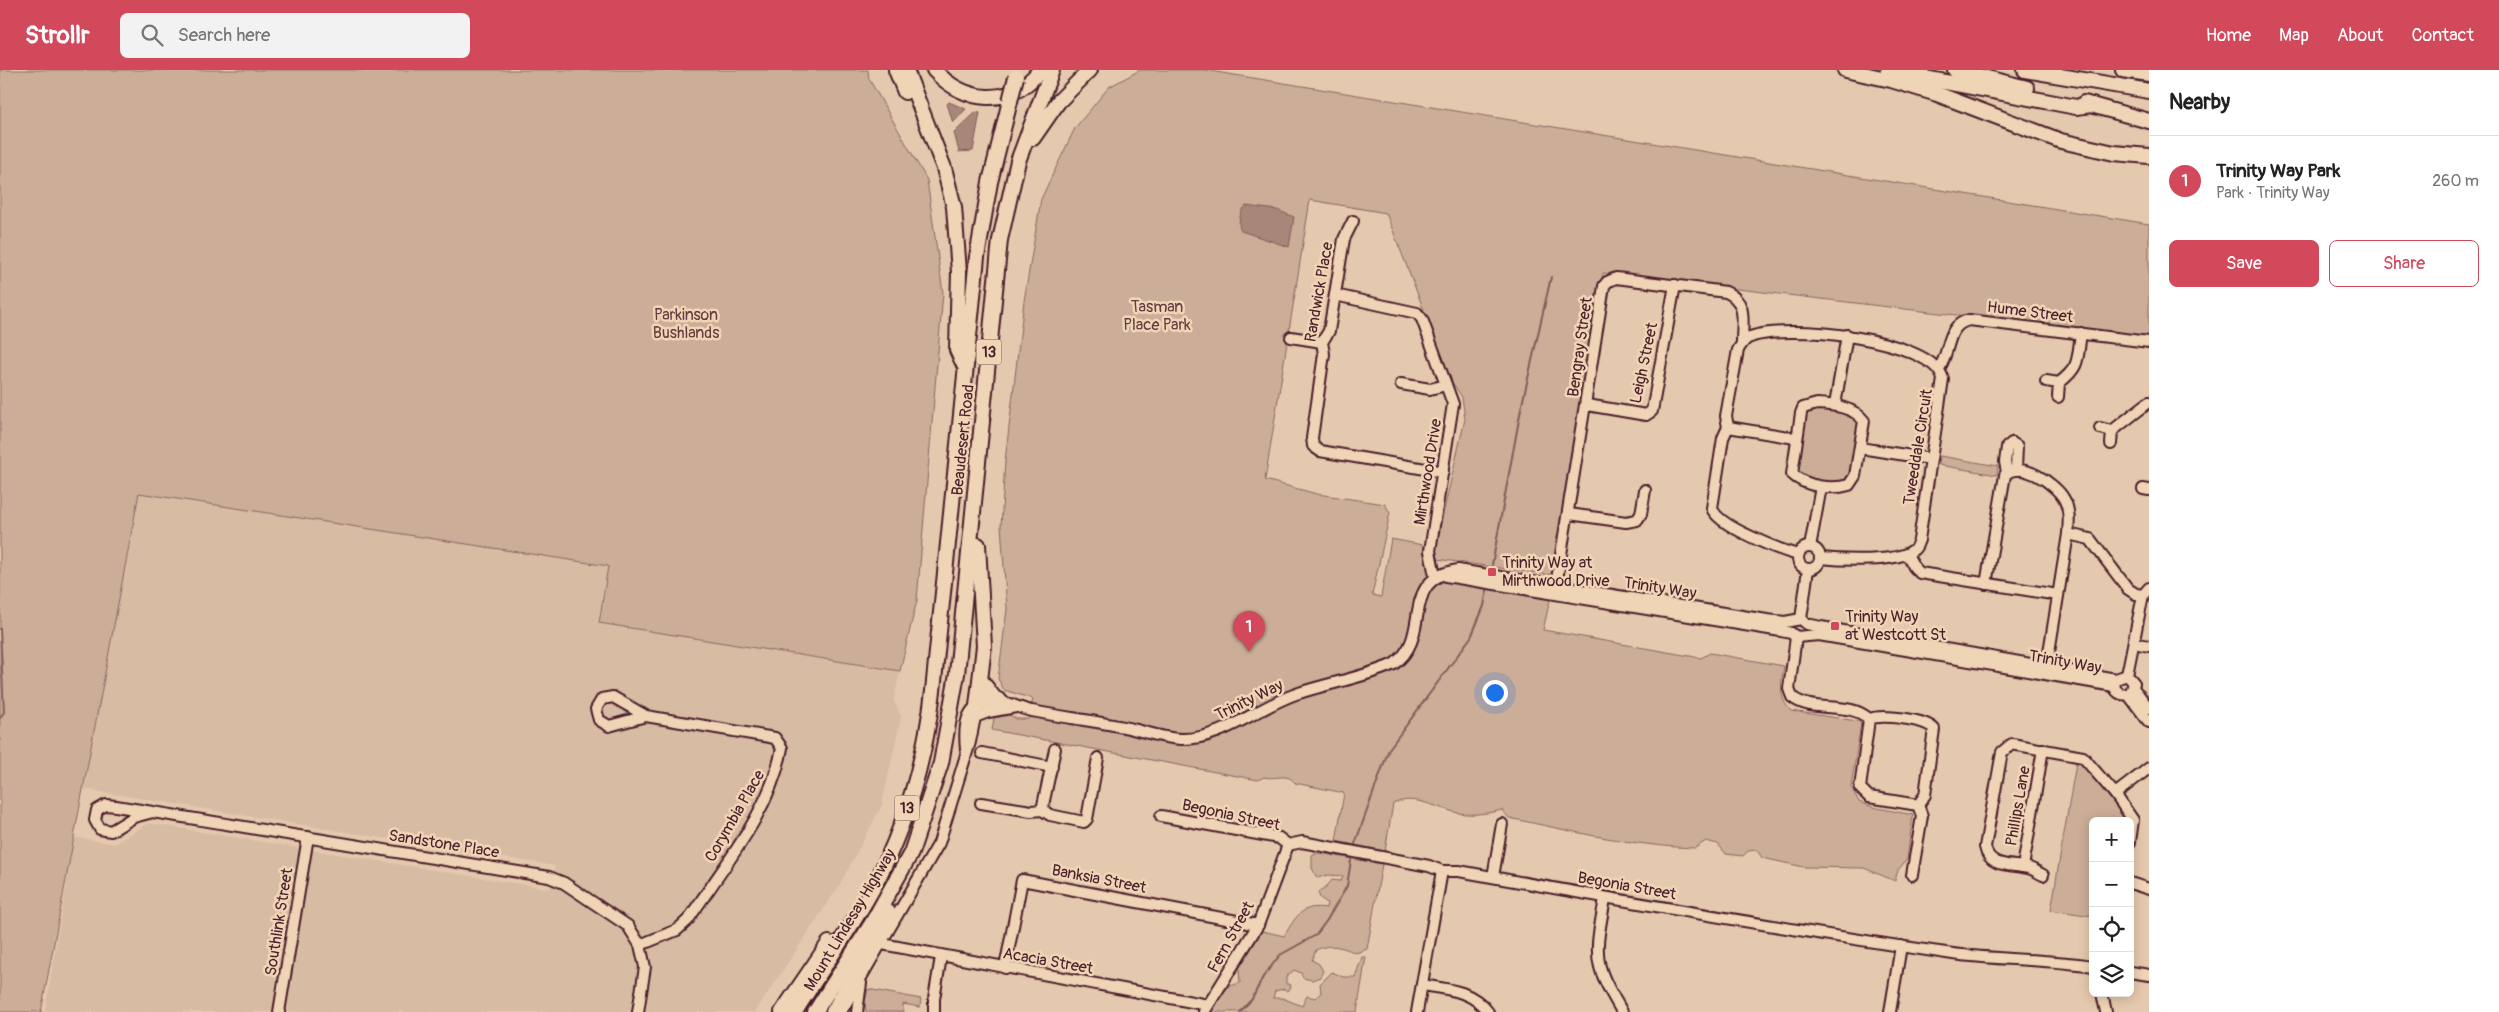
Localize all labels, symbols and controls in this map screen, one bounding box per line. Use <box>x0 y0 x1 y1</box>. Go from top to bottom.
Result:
search box <box>120 13 470 58</box>
text: Strollr <box>25 21 90 50</box>
icon: search <box>138 21 166 49</box>
text: Search here <box>178 23 270 47</box>
text: Home <box>2206 24 2251 47</box>
text: Map <box>2279 24 2309 47</box>
text: About <box>2337 24 2383 47</box>
text: Contact <box>2411 24 2474 47</box>
text: Nearby <box>2169 89 2230 116</box>
text: Trinity Way Park <box>2216 159 2341 183</box>
text: 1 <box>2182 171 2188 191</box>
text: 260 m <box>2432 171 2479 191</box>
text: Park · Trinity Way <box>2216 183 2330 203</box>
street label: Randwick Place <box>1300 240 1338 344</box>
button: Save <box>2169 240 2319 287</box>
button: Share <box>2329 240 2479 287</box>
street label: Bengray Street <box>1563 295 1597 398</box>
park label: Tasman Place Park <box>1123 297 1191 335</box>
street label: Hume Street <box>1986 297 2075 327</box>
park label: Parkinson Bushlands <box>653 305 719 343</box>
street label: Leigh Street <box>1626 320 1662 405</box>
road number: 13 <box>976 340 1002 364</box>
street label: Beaudesert Road <box>947 383 979 497</box>
street label: Tweeddale Circuit <box>1899 387 1937 506</box>
street label: Mirthwood Drive <box>1410 417 1446 527</box>
place label: Trinity Way at Mirthwood Drive <box>1502 553 1610 591</box>
marker: Trinity Way at Mirthwood Drive <box>1486 566 1498 578</box>
street label: Trinity Way <box>1622 572 1698 604</box>
place label: Trinity Way at Westcott St <box>1845 607 1946 645</box>
pin: 1 <box>1233 611 1265 652</box>
marker: Trinity Way at Westcott St <box>1829 620 1841 632</box>
street label: Trinity Way <box>2027 646 2103 678</box>
street label: Trinity Way <box>1212 675 1287 725</box>
your location <box>1482 680 1508 706</box>
street label: Phillips Lane <box>2001 764 2035 848</box>
street label: Corymbia Place <box>701 766 769 866</box>
street label: Begonia Street <box>1180 795 1282 835</box>
road number: 13 <box>894 796 920 820</box>
map controls <box>2089 817 2134 997</box>
button: + <box>2089 817 2134 862</box>
street label: Sandstone Place <box>387 825 501 863</box>
street label: Mount Lindesay Highway <box>800 845 900 995</box>
street label: Banksia Street <box>1050 860 1149 898</box>
button: − <box>2089 862 2134 907</box>
street label: Southlink Street <box>261 866 297 977</box>
street label: Begonia Street <box>1576 868 1678 905</box>
street label: Fern Street <box>1203 897 1259 976</box>
button: locate <box>2089 907 2134 952</box>
street label: Acacia Street <box>1001 943 1095 979</box>
button: layers <box>2089 952 2134 997</box>

